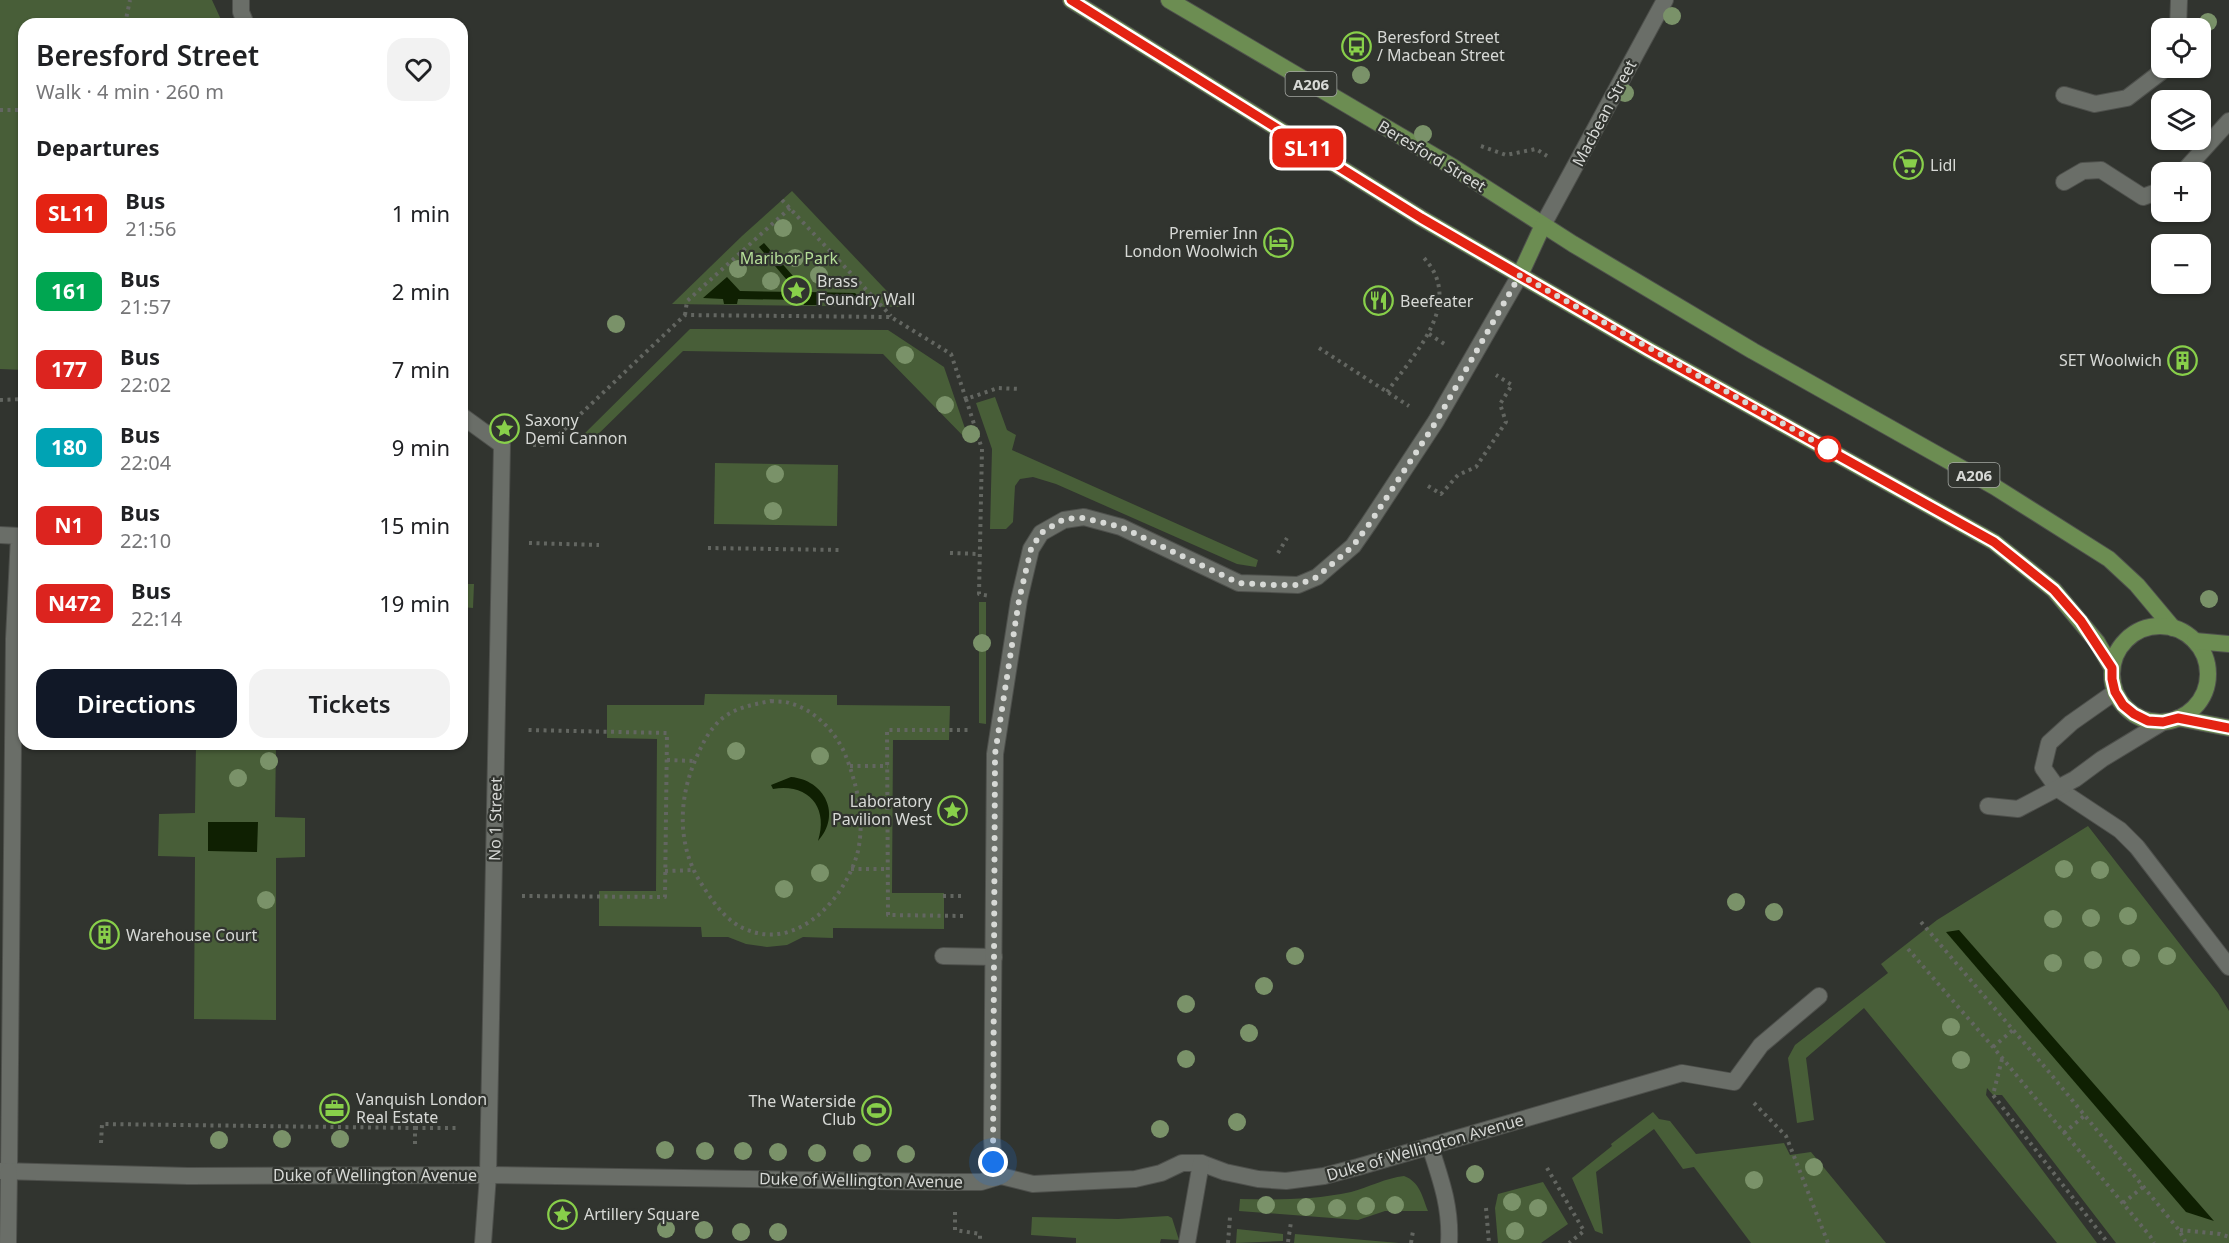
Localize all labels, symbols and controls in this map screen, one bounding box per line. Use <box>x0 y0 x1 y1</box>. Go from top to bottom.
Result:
map controls <box>2151 18 2211 294</box>
button: locate <box>2151 18 2211 78</box>
place label: Beresford Street / Macbean Street <box>1377 26 1505 66</box>
bus stop icon: Beresford Street / Macbean Street <box>1340 30 1372 62</box>
text: Beresford Street <box>36 36 259 74</box>
button: heart <box>387 38 450 101</box>
street label: Macbean Street <box>1567 56 1641 170</box>
road number: A206 <box>1286 72 1336 96</box>
text: Walk · 4 min · 260 m <box>36 78 224 105</box>
button: layers <box>2151 90 2211 150</box>
street label: Beresford Street <box>1374 115 1490 197</box>
line badge: SL11 <box>1266 128 1350 168</box>
text: Departures <box>36 132 160 162</box>
text: SL11 <box>1284 134 1332 162</box>
supermarket icon: Lidl <box>1893 149 1925 181</box>
place label: Lidl <box>1930 154 1956 176</box>
button: + <box>2151 162 2211 222</box>
text: Bus <box>125 185 165 215</box>
text: 1 min <box>392 198 450 228</box>
text: SL11 <box>48 199 95 227</box>
text: 21:56 <box>125 215 176 242</box>
place label: Premier Inn London Woolwich <box>1124 222 1258 262</box>
hotel icon: Premier Inn London Woolwich <box>1263 226 1295 258</box>
button: − <box>2151 234 2211 294</box>
park label: Maribor Park <box>740 247 839 269</box>
text: Bus <box>120 263 160 293</box>
place label: Brass Foundry Wall <box>817 270 915 310</box>
place icon: Brass Foundry Wall <box>780 274 812 306</box>
text: 2 min <box>392 276 450 306</box>
text: 161 <box>51 277 87 305</box>
restaurant icon: Beefeater <box>1363 285 1395 317</box>
place label: Beefeater <box>1400 290 1474 312</box>
text: 21:57 <box>120 293 171 320</box>
text: Bus <box>120 341 160 371</box>
building icon: SET Woolwich <box>2167 344 2199 376</box>
place label: SET Woolwich <box>2059 349 2162 371</box>
text: 7 min <box>392 354 450 384</box>
text: 177 <box>51 355 87 383</box>
text: 22:02 <box>120 371 171 398</box>
place label: Saxony Demi Cannon <box>525 409 627 449</box>
place icon: Saxony Demi Cannon <box>488 413 520 445</box>
text: Bus <box>120 419 160 449</box>
text: 9 min <box>392 432 450 462</box>
text: 180 <box>51 433 87 461</box>
unlabelled marker <box>1815 436 1841 462</box>
text: 22:04 <box>120 449 171 476</box>
road number: A206 <box>1948 463 2000 487</box>
text: Bus <box>120 497 160 527</box>
text: 15 min <box>379 510 450 540</box>
text: N1 <box>54 511 84 539</box>
text: 22:10 <box>120 527 171 554</box>
text: Bus <box>131 575 171 605</box>
text: 19 min <box>379 588 450 618</box>
text: N472 <box>48 589 101 617</box>
text: 22:14 <box>131 605 182 632</box>
button: Directions <box>36 669 237 738</box>
button: Tickets <box>249 669 450 738</box>
street label: No 1 Street <box>483 777 507 861</box>
place label: Laboratory Pavilion West <box>832 790 933 830</box>
place icon: Laboratory Pavilion West <box>937 794 969 826</box>
building icon: Warehouse Court <box>89 919 121 951</box>
place label: Warehouse Court <box>126 924 257 946</box>
place label: Vanquish London Real Estate <box>356 1088 487 1128</box>
place label: The Waterside Club <box>748 1090 856 1130</box>
office icon: Vanquish London Real Estate <box>319 1092 351 1124</box>
sports icon: The Waterside Club <box>861 1094 893 1126</box>
street label: Duke of Wellington Avenue <box>1324 1108 1526 1186</box>
your location <box>978 1147 1008 1177</box>
street label: Duke of Wellington Avenue <box>273 1164 477 1186</box>
street label: Duke of Wellington Avenue <box>759 1167 963 1193</box>
place icon: Artillery Square <box>547 1198 579 1230</box>
place label: Artillery Square <box>584 1203 700 1225</box>

